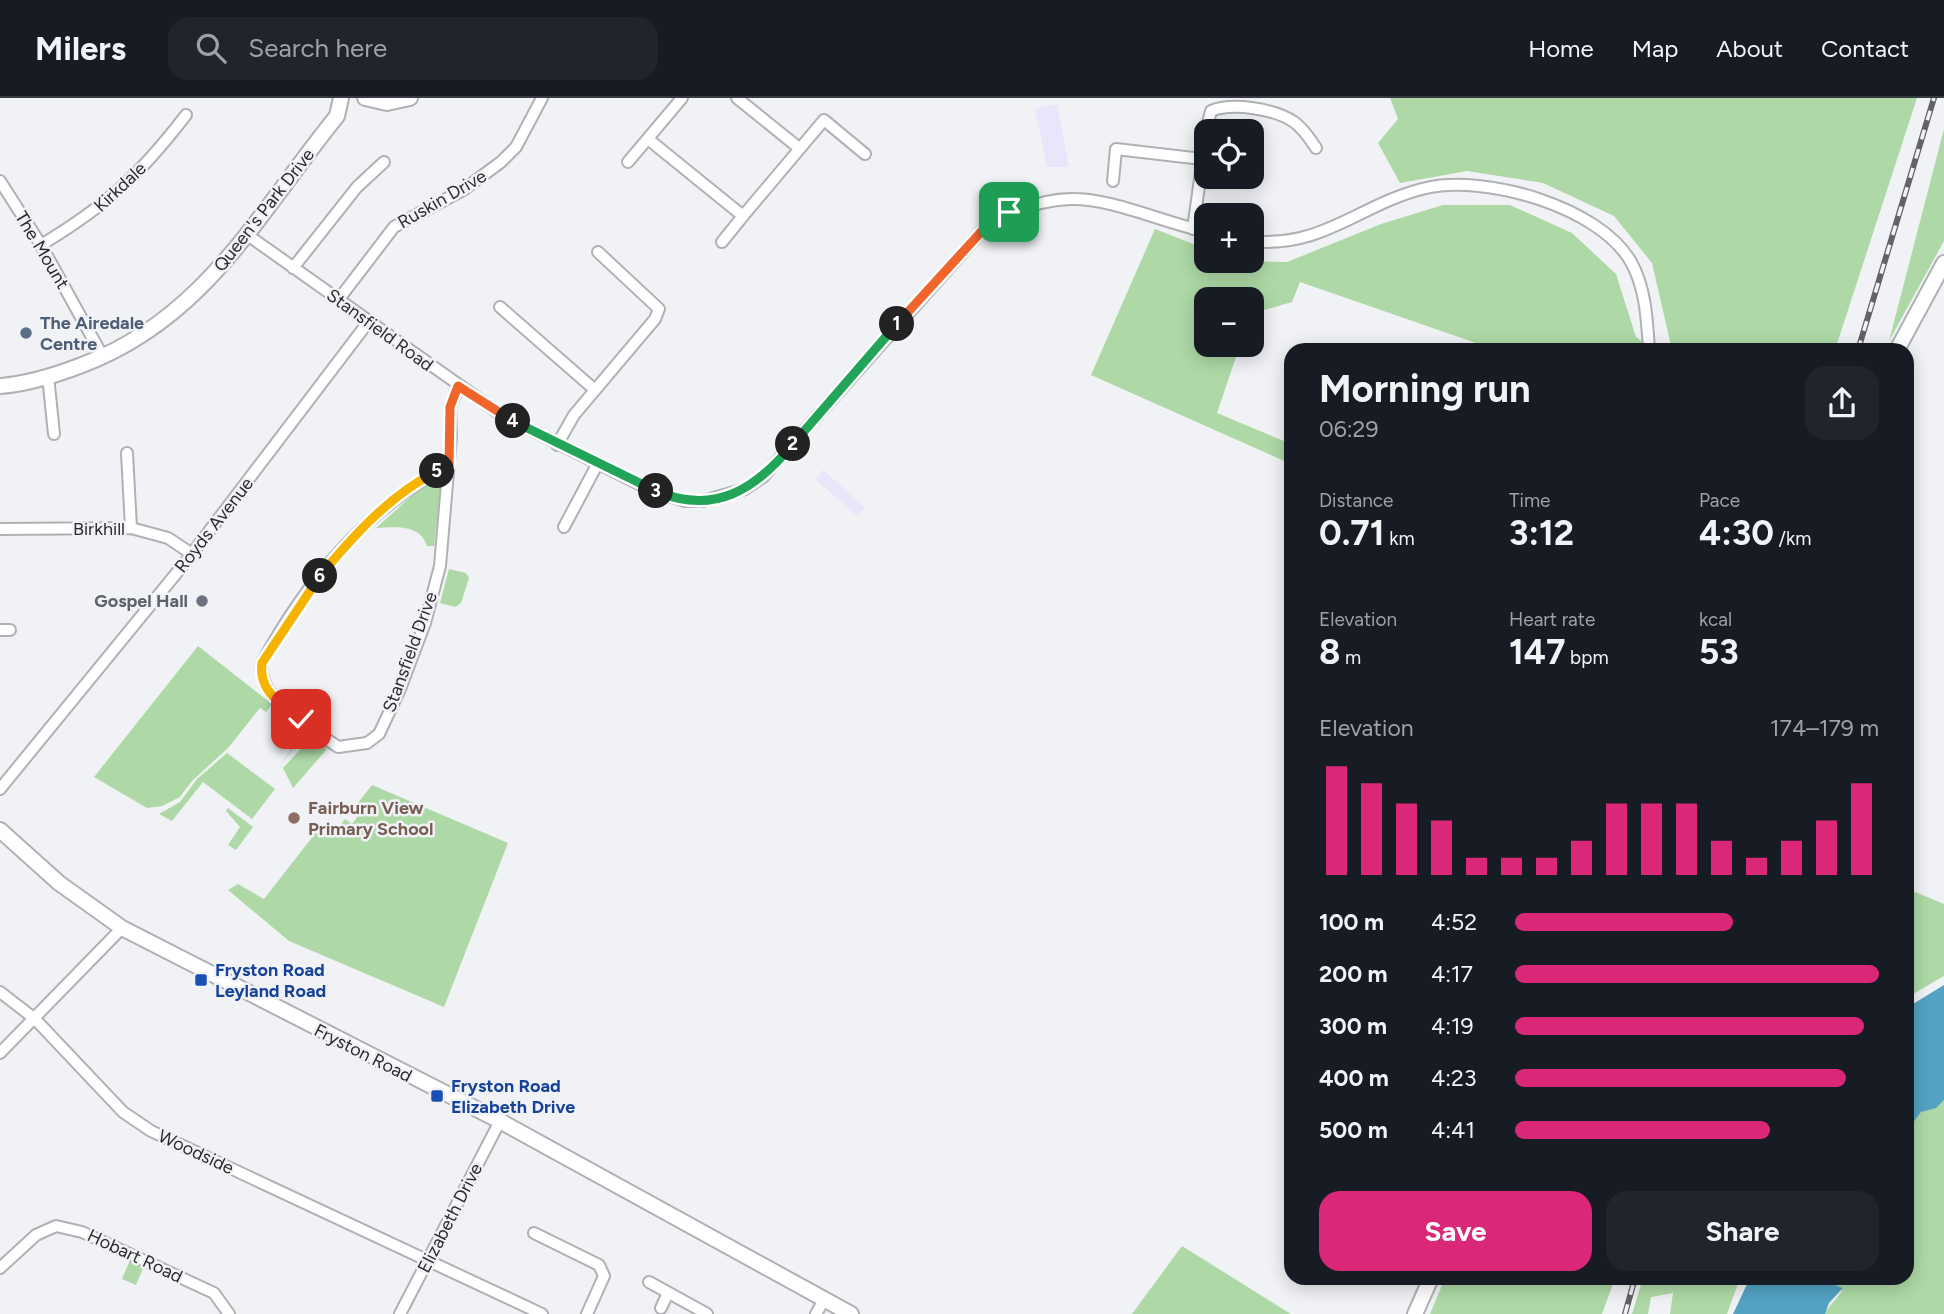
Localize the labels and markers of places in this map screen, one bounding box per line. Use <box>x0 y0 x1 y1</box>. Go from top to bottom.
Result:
pin <box>979 182 1039 242</box>
pin: 1 <box>880 306 914 342</box>
place label: The Airedale Centre <box>40 312 144 355</box>
marker: The Airedale Centre <box>18 325 34 341</box>
pin: 4 <box>496 404 530 438</box>
pin: 2 <box>776 426 810 462</box>
pin: 5 <box>420 454 454 488</box>
pin: 3 <box>638 474 674 508</box>
pin: 6 <box>302 559 338 594</box>
place label: Gospel Hall <box>94 590 188 612</box>
marker: Gospel Hall <box>194 593 210 609</box>
pin <box>271 689 331 749</box>
place label: Fairburn View Primary School <box>308 797 433 840</box>
marker: Fairburn View Primary School <box>286 810 302 826</box>
place label: Fryston Road Leyland Road <box>215 959 326 1002</box>
marker: Fryston Road Leyland Road <box>193 972 209 988</box>
place label: Fryston Road Elizabeth Drive <box>451 1075 575 1118</box>
marker: Fryston Road Elizabeth Drive <box>429 1088 445 1104</box>

